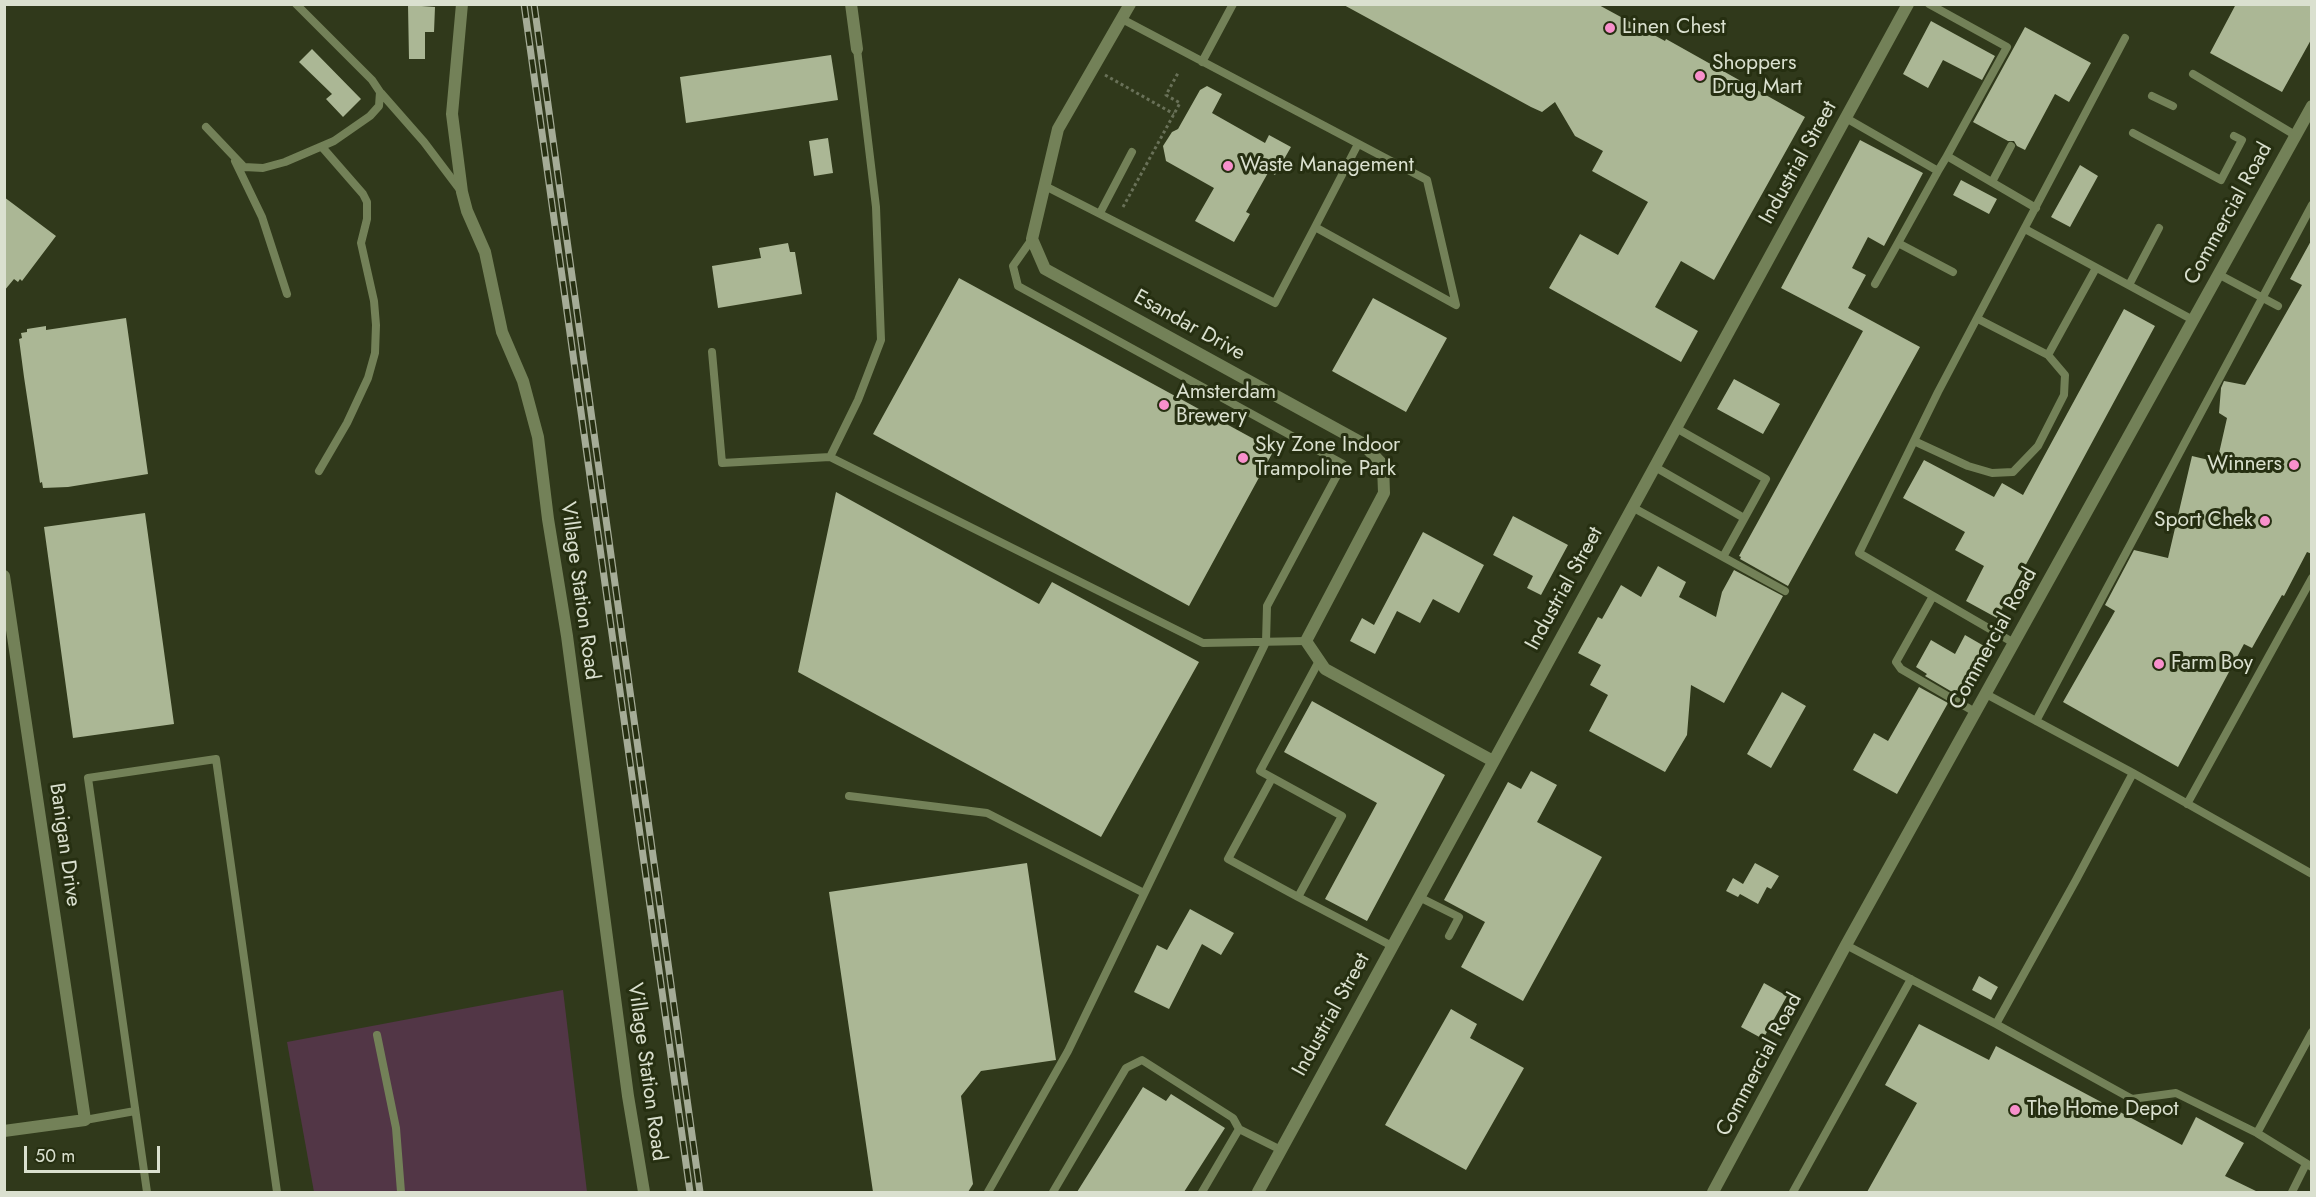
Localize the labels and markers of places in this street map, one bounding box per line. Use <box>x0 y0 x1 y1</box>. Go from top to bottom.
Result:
place label: Linen Chest <box>1622 15 1726 41</box>
marker: Linen Chest <box>1603 21 1617 35</box>
place label: Shoppers Drug Mart <box>1712 51 1802 101</box>
marker: Shoppers Drug Mart <box>1693 69 1707 83</box>
place label: Waste Management <box>1240 153 1414 179</box>
marker: Waste Management <box>1221 159 1235 173</box>
place label: Amsterdam Brewery <box>1176 380 1276 430</box>
marker: Amsterdam Brewery <box>1157 398 1171 412</box>
place label: Sky Zone Indoor Trampoline Park <box>1255 433 1400 483</box>
marker: Sky Zone Indoor Trampoline Park <box>1236 451 1250 465</box>
place label: Winners <box>2207 452 2282 478</box>
marker: Winners <box>2287 458 2301 472</box>
place label: Sport Chek <box>2154 508 2253 534</box>
marker: Sport Chek <box>2258 514 2272 528</box>
place label: Farm Boy <box>2171 651 2253 677</box>
marker: Farm Boy <box>2152 657 2166 671</box>
place label: The Home Depot <box>2027 1097 2178 1123</box>
marker: The Home Depot <box>2008 1103 2022 1117</box>

